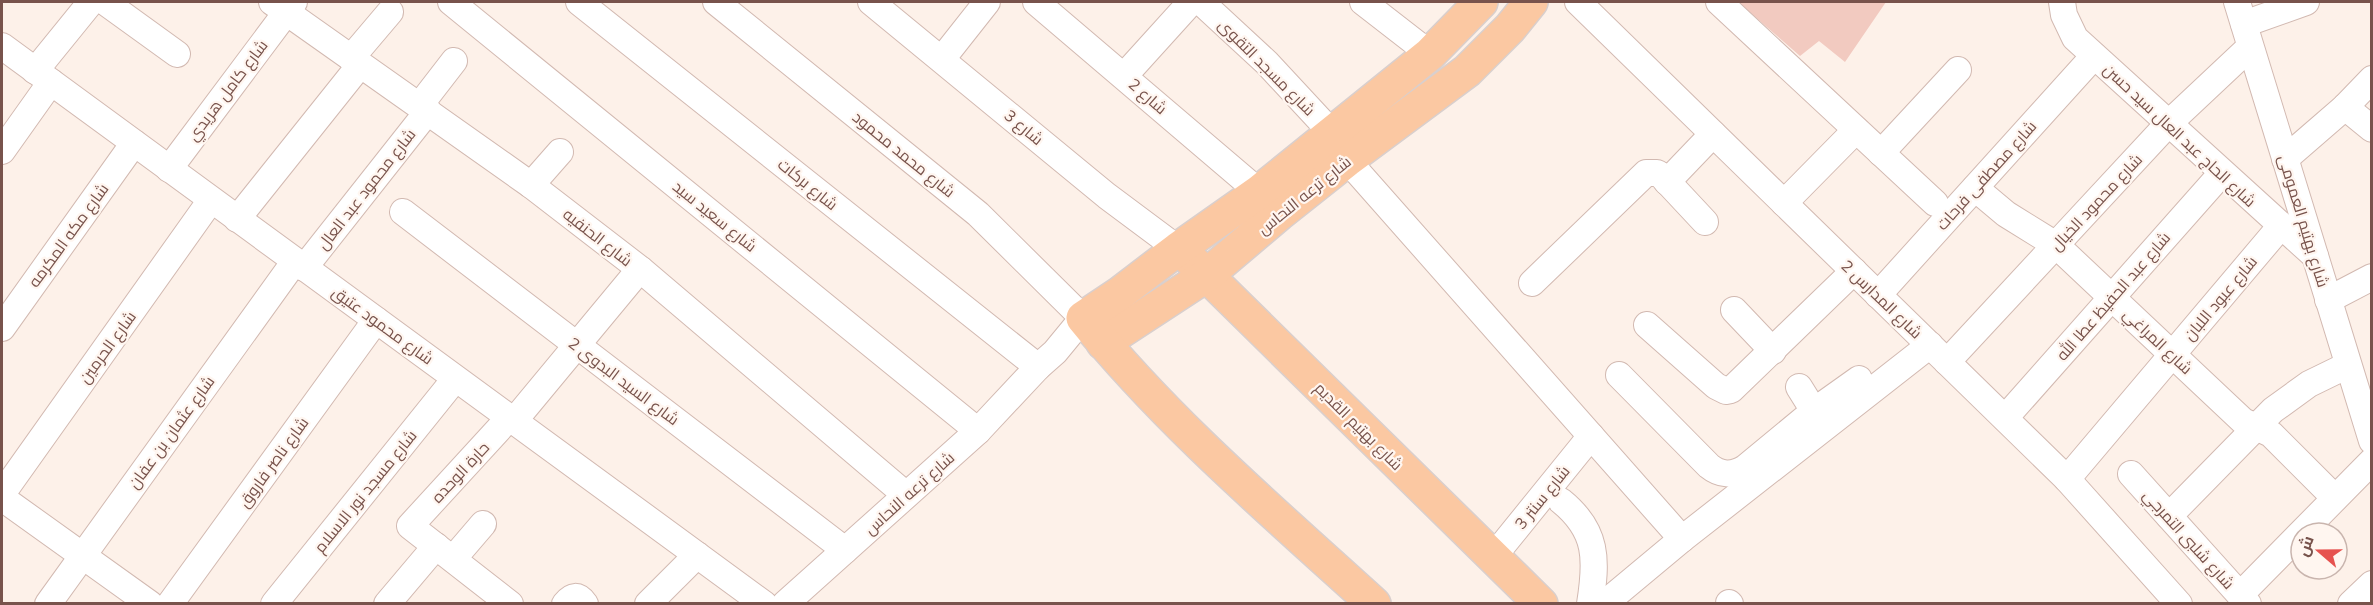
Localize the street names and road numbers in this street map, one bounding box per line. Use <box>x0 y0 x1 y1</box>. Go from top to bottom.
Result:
street label: شارع مسجد التقوى <box>1213 14 1320 121</box>
street label: شارع كامل هريدي <box>182 35 275 147</box>
street label: شارع الحاج عبد العال سيد حسن <box>2098 59 2260 212</box>
street label: شارع 2 <box>1123 74 1171 120</box>
street label: شارع 3 <box>999 105 1048 151</box>
street label: شارع محمد محمود <box>847 106 959 203</box>
street label: شارع مصطفى فرحات <box>1932 116 2042 235</box>
street label: شارع محمود عبد العال <box>312 124 421 255</box>
street label: شارع محمود الخيال <box>2046 149 2148 256</box>
street label: شارع ترعه النحاس <box>1253 151 1356 240</box>
street label: شارع بهتيم العمومى <box>2272 152 2334 290</box>
street label: شارع بركات <box>773 154 842 216</box>
street label: شارع سعيد سيد <box>668 176 761 258</box>
street label: شارع مكه المكرمه <box>24 179 114 292</box>
street label: شارع الحنفيه <box>558 204 637 272</box>
street label: شارع عبد الحفيظ عطا الله <box>2052 228 2176 366</box>
street label: شارع عبود اللبان <box>2179 252 2263 346</box>
street label: شارع المدارس 2 <box>1836 255 1927 344</box>
street label: شارع محمود عتيق <box>327 282 438 370</box>
street label: شارع المراغي <box>2116 304 2197 381</box>
street label: شارع الحرمين <box>74 307 142 388</box>
street label: شارع السيد البدوى 2 <box>563 333 683 431</box>
street label: شارع عثمان بن عفان <box>123 372 220 493</box>
street label: شارع بهتيم القديم <box>1309 378 1407 476</box>
street label: شارع ناصر فاروق <box>233 413 314 512</box>
street label: شارع مسجد نور الاسلام <box>309 426 422 558</box>
street label: حارة الوحده <box>427 437 493 507</box>
street label: شارع ترعه النحاس <box>860 447 959 540</box>
street label: شارع سنتر 3 <box>1510 461 1575 534</box>
street label: شارع شلبى التمرجي <box>2136 485 2239 596</box>

